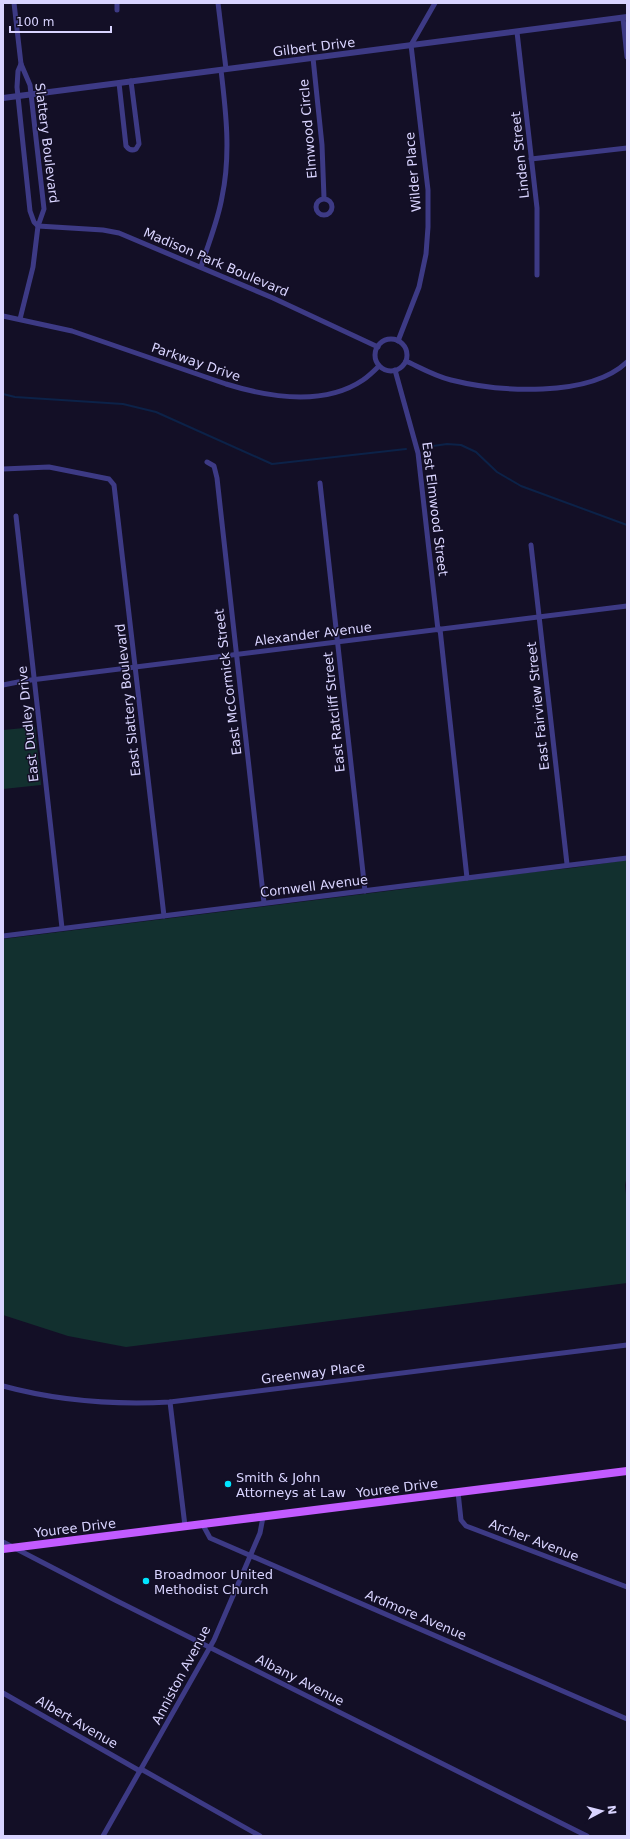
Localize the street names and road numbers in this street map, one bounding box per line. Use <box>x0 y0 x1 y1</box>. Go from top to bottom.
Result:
street label: Gilbert Drive <box>272 35 356 59</box>
street label: Elmwood Circle <box>296 79 320 179</box>
street label: Slattery Boulevard <box>32 82 62 204</box>
street label: Linden Street <box>508 111 532 199</box>
street label: Wilder Place <box>402 131 424 213</box>
street label: Madison Park Boulevard <box>141 225 291 299</box>
street label: Parkway Drive <box>150 340 242 384</box>
street label: East Elmwood Street <box>419 441 451 577</box>
street label: East McCormick Street <box>212 608 244 756</box>
street label: Alexander Avenue <box>253 619 373 649</box>
street label: East Slattery Boulevard <box>113 623 143 777</box>
street label: East Fairview Street <box>524 641 552 771</box>
street label: East Ratcliff Street <box>320 651 348 773</box>
street label: East Dudley Drive <box>14 665 42 783</box>
street label: Cornwell Avenue <box>259 872 369 900</box>
street label: Greenway Place <box>260 1359 366 1387</box>
street label: Youree Drive <box>354 1476 439 1501</box>
street label: Youree Drive <box>32 1516 117 1541</box>
street label: Archer Avenue <box>487 1516 581 1564</box>
street label: Ardmore Avenue <box>363 1587 469 1643</box>
street label: Anniston Avenue <box>149 1623 213 1727</box>
street label: Albany Avenue <box>253 1651 347 1709</box>
street label: Albert Avenue <box>34 1693 120 1751</box>

